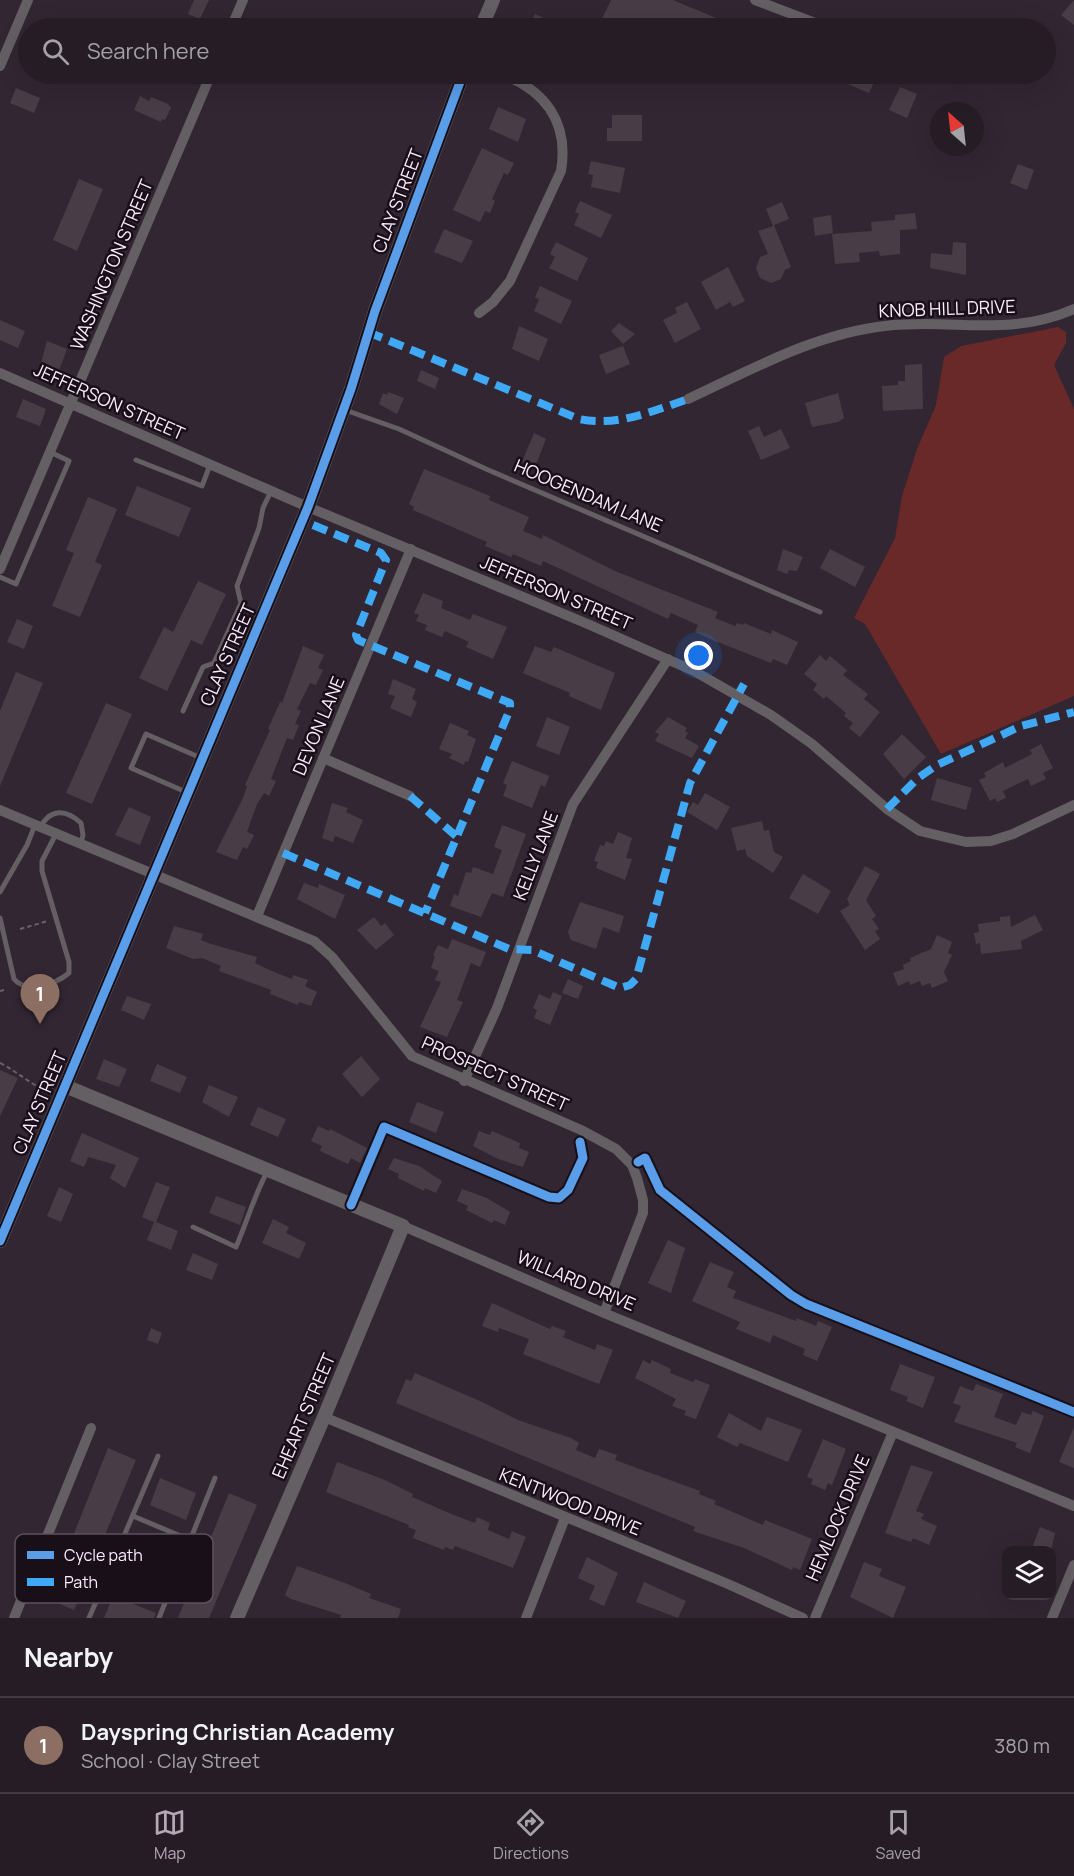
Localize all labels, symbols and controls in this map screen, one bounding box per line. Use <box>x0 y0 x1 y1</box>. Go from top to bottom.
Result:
search box <box>18 18 1056 84</box>
icon: search <box>39 35 72 68</box>
text: Search here <box>87 36 209 66</box>
north arrow <box>930 102 984 156</box>
street label: CLAY STREET <box>366 145 428 256</box>
street label: WASHINGTON STREET <box>64 175 158 354</box>
street label: KNOB HILL DRIVE <box>878 294 1016 322</box>
street label: JEFFERSON STREET <box>30 357 189 445</box>
street label: HOOGENDAM LANE <box>511 453 666 537</box>
street label: JEFFERSON STREET <box>477 549 636 635</box>
street label: CLAY STREET <box>194 599 260 710</box>
your location <box>684 641 713 670</box>
street label: DEVON LANE <box>287 673 350 779</box>
street label: KELLY LANE <box>507 808 563 904</box>
pin: 1 <box>20 974 60 1024</box>
street label: PROSPECT STREET <box>418 1030 573 1116</box>
street label: CLAY STREET <box>7 1047 72 1158</box>
street label: WILLARD DRIVE <box>513 1244 639 1316</box>
street label: EHEART STREET <box>266 1349 340 1482</box>
street label: HEMLOCK DRIVE <box>800 1451 875 1584</box>
street label: KENTWOOD DRIVE <box>496 1462 645 1540</box>
legend <box>15 1534 213 1603</box>
text: Cycle path <box>64 1544 143 1566</box>
map controls <box>1002 1546 1056 1600</box>
button: layers <box>1002 1546 1056 1600</box>
text: Path <box>64 1571 98 1593</box>
text: Nearby <box>24 1639 113 1675</box>
text: Dayspring Christian Academy <box>81 1717 394 1747</box>
text: 1 <box>39 1732 48 1759</box>
text: 380 m <box>994 1732 1050 1759</box>
text: School · Clay Street <box>81 1747 260 1774</box>
tab: Map <box>153 1806 186 1864</box>
tab: Directions <box>493 1806 569 1864</box>
tab: Saved <box>876 1806 921 1864</box>

